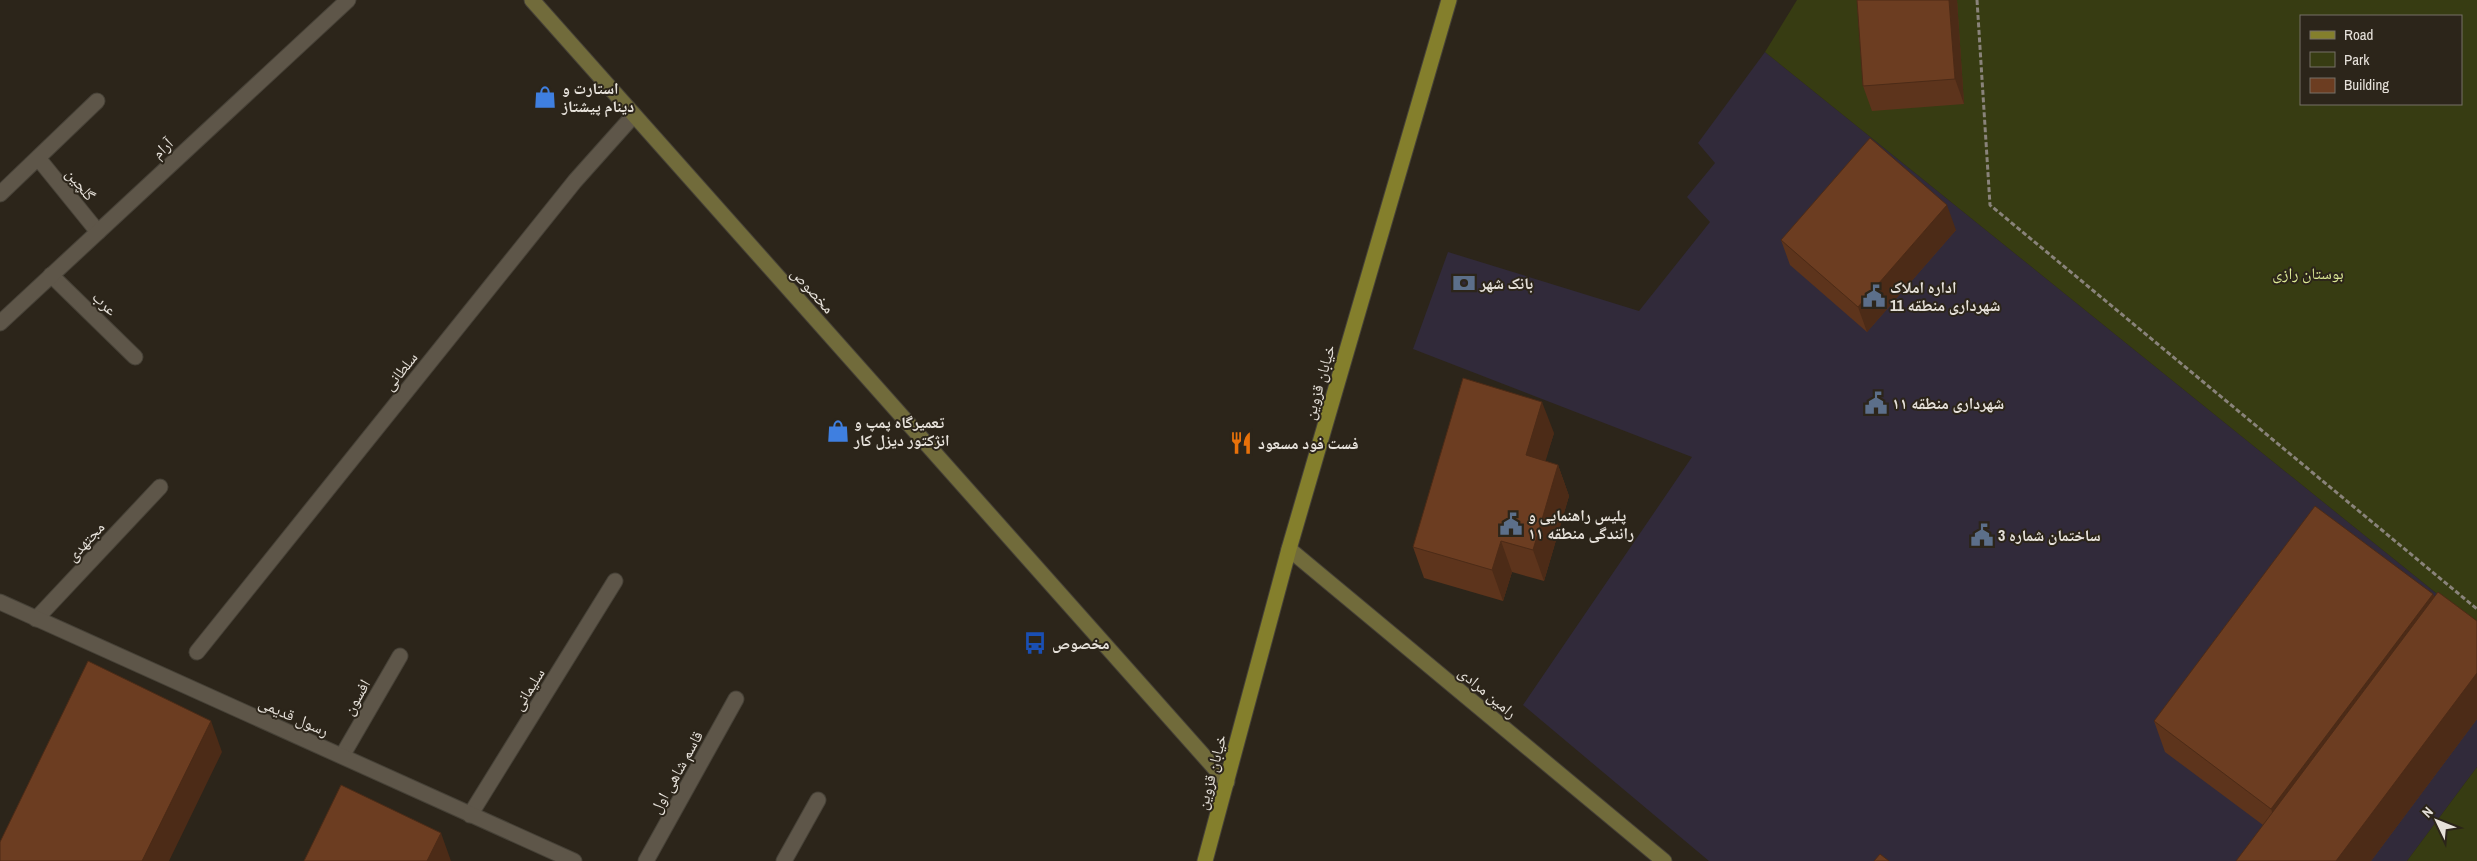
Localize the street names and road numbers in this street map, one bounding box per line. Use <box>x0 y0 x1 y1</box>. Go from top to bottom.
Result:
street label: آرام <box>147 132 178 163</box>
street label: گلچین <box>61 163 101 205</box>
street label: مخصوص <box>786 262 840 318</box>
street label: عرب <box>88 286 122 320</box>
street label: خیابان قزوین <box>1298 342 1340 422</box>
street label: سلطانی <box>378 347 422 395</box>
street label: مجتهدی <box>61 516 109 566</box>
street label: رامین مرادی <box>1454 661 1522 723</box>
street label: سلیمانی <box>506 664 550 714</box>
street label: افسون <box>337 675 375 719</box>
street label: رسول قدیمی <box>255 691 333 741</box>
street label: قاسم شاهی اول <box>644 727 708 817</box>
street label: خیابان قزوین <box>1190 732 1232 812</box>

